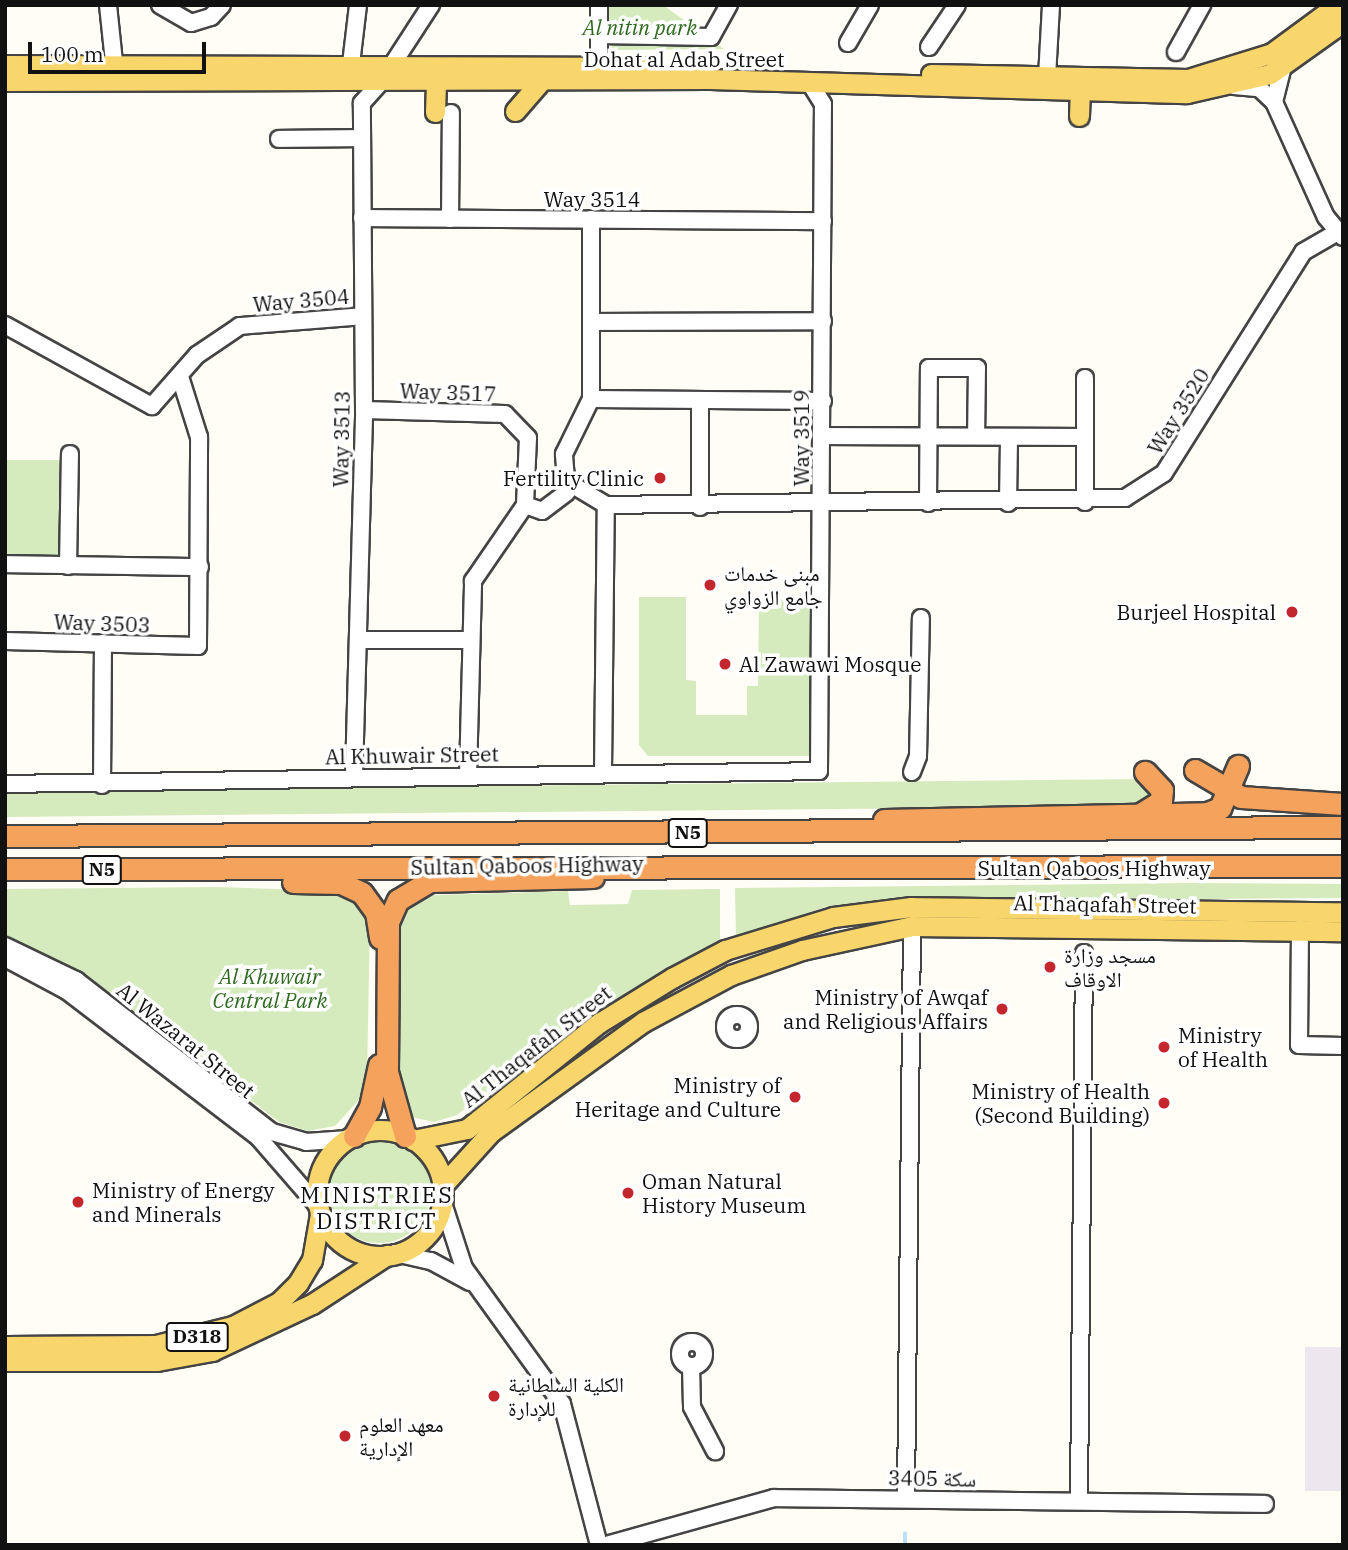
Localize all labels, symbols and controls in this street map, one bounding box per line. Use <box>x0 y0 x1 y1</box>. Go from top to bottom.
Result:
park label: Al nitin park <box>583 14 697 40</box>
scale bar <box>32 28 210 72</box>
text: 100 m <box>41 40 104 68</box>
street label: Dohat al Adab Street <box>584 46 784 72</box>
street label: Way 3514 <box>544 186 640 212</box>
street label: Way 3504 <box>252 283 350 317</box>
street label: Way 3520 <box>1142 363 1214 459</box>
street label: Way 3517 <box>399 378 497 406</box>
street label: Way 3513 <box>328 390 354 488</box>
street label: Way 3519 <box>788 390 814 486</box>
place label: Fertility Clinic <box>503 465 644 491</box>
marker: Fertility Clinic <box>650 468 670 488</box>
place label: مبنى خدمات جامع الزواوي <box>724 560 823 610</box>
marker: مبنى خدمات جامع الزواوي <box>702 577 718 593</box>
place label: Burjeel Hospital <box>1117 599 1276 625</box>
marker: Burjeel Hospital <box>1282 602 1302 622</box>
street label: Way 3503 <box>53 609 151 637</box>
place label: Al Zawawi Mosque <box>739 651 922 677</box>
marker: Al Zawawi Mosque <box>717 656 733 672</box>
street label: Al Khuwair Street <box>325 741 499 769</box>
road number: N5 <box>667 818 709 848</box>
street label: Sultan Qaboos Highway <box>410 850 644 880</box>
road number: N5 <box>81 855 123 886</box>
street label: Sultan Qaboos Highway <box>978 855 1210 881</box>
street label: Al Thaqafah Street <box>1013 890 1197 918</box>
place label: مسجد وزارة الاوقاف <box>1064 942 1156 992</box>
marker: مسجد وزارة الاوقاف <box>1042 959 1058 975</box>
park label: Al Khuwair Central Park <box>212 963 328 1013</box>
street label: Al Wazarat Street <box>112 977 260 1103</box>
street label: Al Thaqafah Street <box>456 980 616 1112</box>
place label: Ministry of Awqaf and Religious Affairs <box>783 984 988 1034</box>
marker: Ministry of Awqaf and Religious Affairs <box>994 1001 1010 1017</box>
place label: Ministry of Health <box>1178 1022 1268 1072</box>
marker: Ministry of Health <box>1156 1039 1172 1055</box>
place label: Ministry of Heritage and Culture <box>575 1072 781 1122</box>
place label: Ministry of Health (Second Building) <box>971 1078 1150 1128</box>
marker: Ministry of Heritage and Culture <box>787 1089 803 1105</box>
marker: Ministry of Health (Second Building) <box>1156 1095 1172 1111</box>
place label: Oman Natural History Museum <box>642 1168 806 1218</box>
place label: Ministry of Energy and Minerals <box>92 1177 275 1227</box>
district label: MINISTRIES DISTRICT <box>301 1180 453 1234</box>
marker: Oman Natural History Museum <box>620 1185 636 1201</box>
marker: Ministry of Energy and Minerals <box>70 1194 86 1210</box>
road number: D318 <box>166 1322 228 1352</box>
place label: الكلية السلطانية للإدارة <box>508 1371 624 1421</box>
marker: الكلية السلطانية للإدارة <box>486 1388 502 1404</box>
place label: معهد العلوم الإدارية <box>359 1411 443 1461</box>
marker: معهد العلوم الإدارية <box>337 1428 353 1444</box>
street label: سكة 3405 <box>888 1465 976 1491</box>

